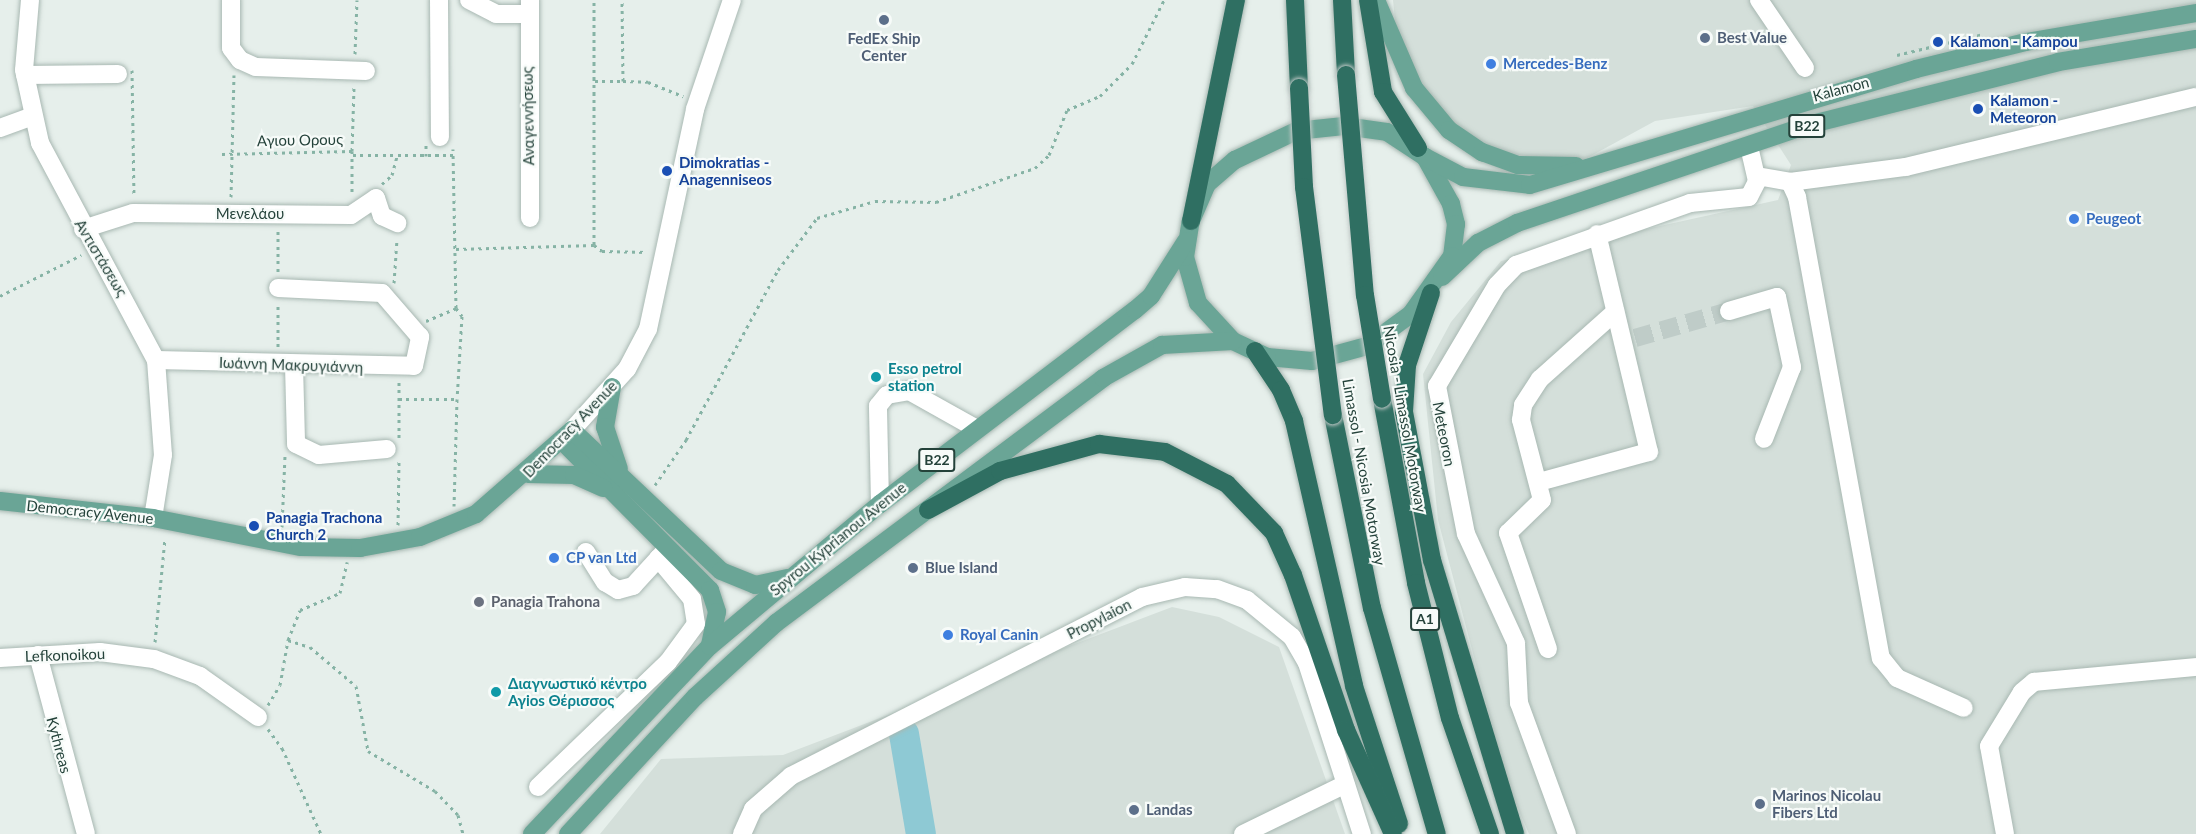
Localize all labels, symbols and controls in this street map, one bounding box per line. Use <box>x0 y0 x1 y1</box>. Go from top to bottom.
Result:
marker: FedEx Ship Center <box>877 13 891 27</box>
place label: FedEx Ship Center <box>847 29 921 64</box>
place label: Best Value <box>1717 29 1788 47</box>
marker: Best Value <box>1698 31 1712 45</box>
place label: Kalamon - Kampou <box>1950 33 2078 51</box>
marker: Kalamon - Kampou <box>1931 35 1945 49</box>
place label: Mercedes-Benz <box>1503 55 1607 73</box>
marker: Mercedes-Benz <box>1484 57 1498 71</box>
street label: Αναγεννήσεως <box>518 66 538 166</box>
street label: Kalamon <box>1811 73 1871 105</box>
place label: Kalamon - Meteoron <box>1990 91 2058 126</box>
marker: Kalamon - Meteoron <box>1971 102 1985 116</box>
road number: B22 <box>1788 115 1826 137</box>
street label: Αγιου Ορους <box>257 130 343 150</box>
place label: Dimokratias - Anagenniseos <box>679 153 772 188</box>
marker: Dimokratias - Anagenniseos <box>660 164 674 178</box>
street label: Μενελάου <box>216 205 284 223</box>
place label: Peugeot <box>2086 210 2141 228</box>
marker: Peugeot <box>2067 212 2081 226</box>
street label: Αντιστάσεως <box>71 216 131 300</box>
street label: Nicosia - Limassol Motorway <box>1380 324 1430 514</box>
street label: Ιωάννη Μακρυγιάννη <box>219 353 363 377</box>
place label: Esso petrol station <box>888 359 962 394</box>
marker: Esso petrol station <box>869 370 883 384</box>
street label: Democracy Avenue <box>519 377 621 481</box>
street label: Limassol - Nicosia Motorway <box>1339 377 1389 567</box>
street label: Meteoron <box>1429 400 1459 468</box>
road number: B22 <box>918 449 956 471</box>
street label: Spyrou Kyprianou Avenue <box>766 478 910 600</box>
street label: Democracy Avenue <box>25 496 155 528</box>
place label: Panagia Trachona Church 2 <box>266 508 383 543</box>
marker: Panagia Trachona Church 2 <box>247 519 261 533</box>
place label: CP van Ltd <box>566 549 638 567</box>
marker: CP van Ltd <box>547 551 561 565</box>
place label: Blue Island <box>925 559 998 577</box>
marker: Blue Island <box>906 561 920 575</box>
place label: Panagia Trahona <box>491 593 600 611</box>
marker: Panagia Trahona <box>472 595 486 609</box>
street label: Propylaion <box>1064 595 1134 643</box>
road number: A1 <box>1410 608 1440 630</box>
place label: Royal Canin <box>960 626 1038 644</box>
marker: Royal Canin <box>941 628 955 642</box>
street label: Lefkonoikou <box>24 645 106 665</box>
place label: Διαγνωστικό κέντρο Αγios Θέρισσος <box>508 674 647 709</box>
marker: Διαγνωστικό κέντρο Αγios Θέρισσος <box>489 685 503 699</box>
street label: Kythreas <box>43 715 75 775</box>
place label: Marinos Nicolau Fibers Ltd <box>1772 786 1881 821</box>
marker: Marinos Nicolau Fibers Ltd <box>1753 797 1767 811</box>
place label: Landas <box>1146 801 1193 819</box>
marker: Landas <box>1127 803 1141 817</box>

